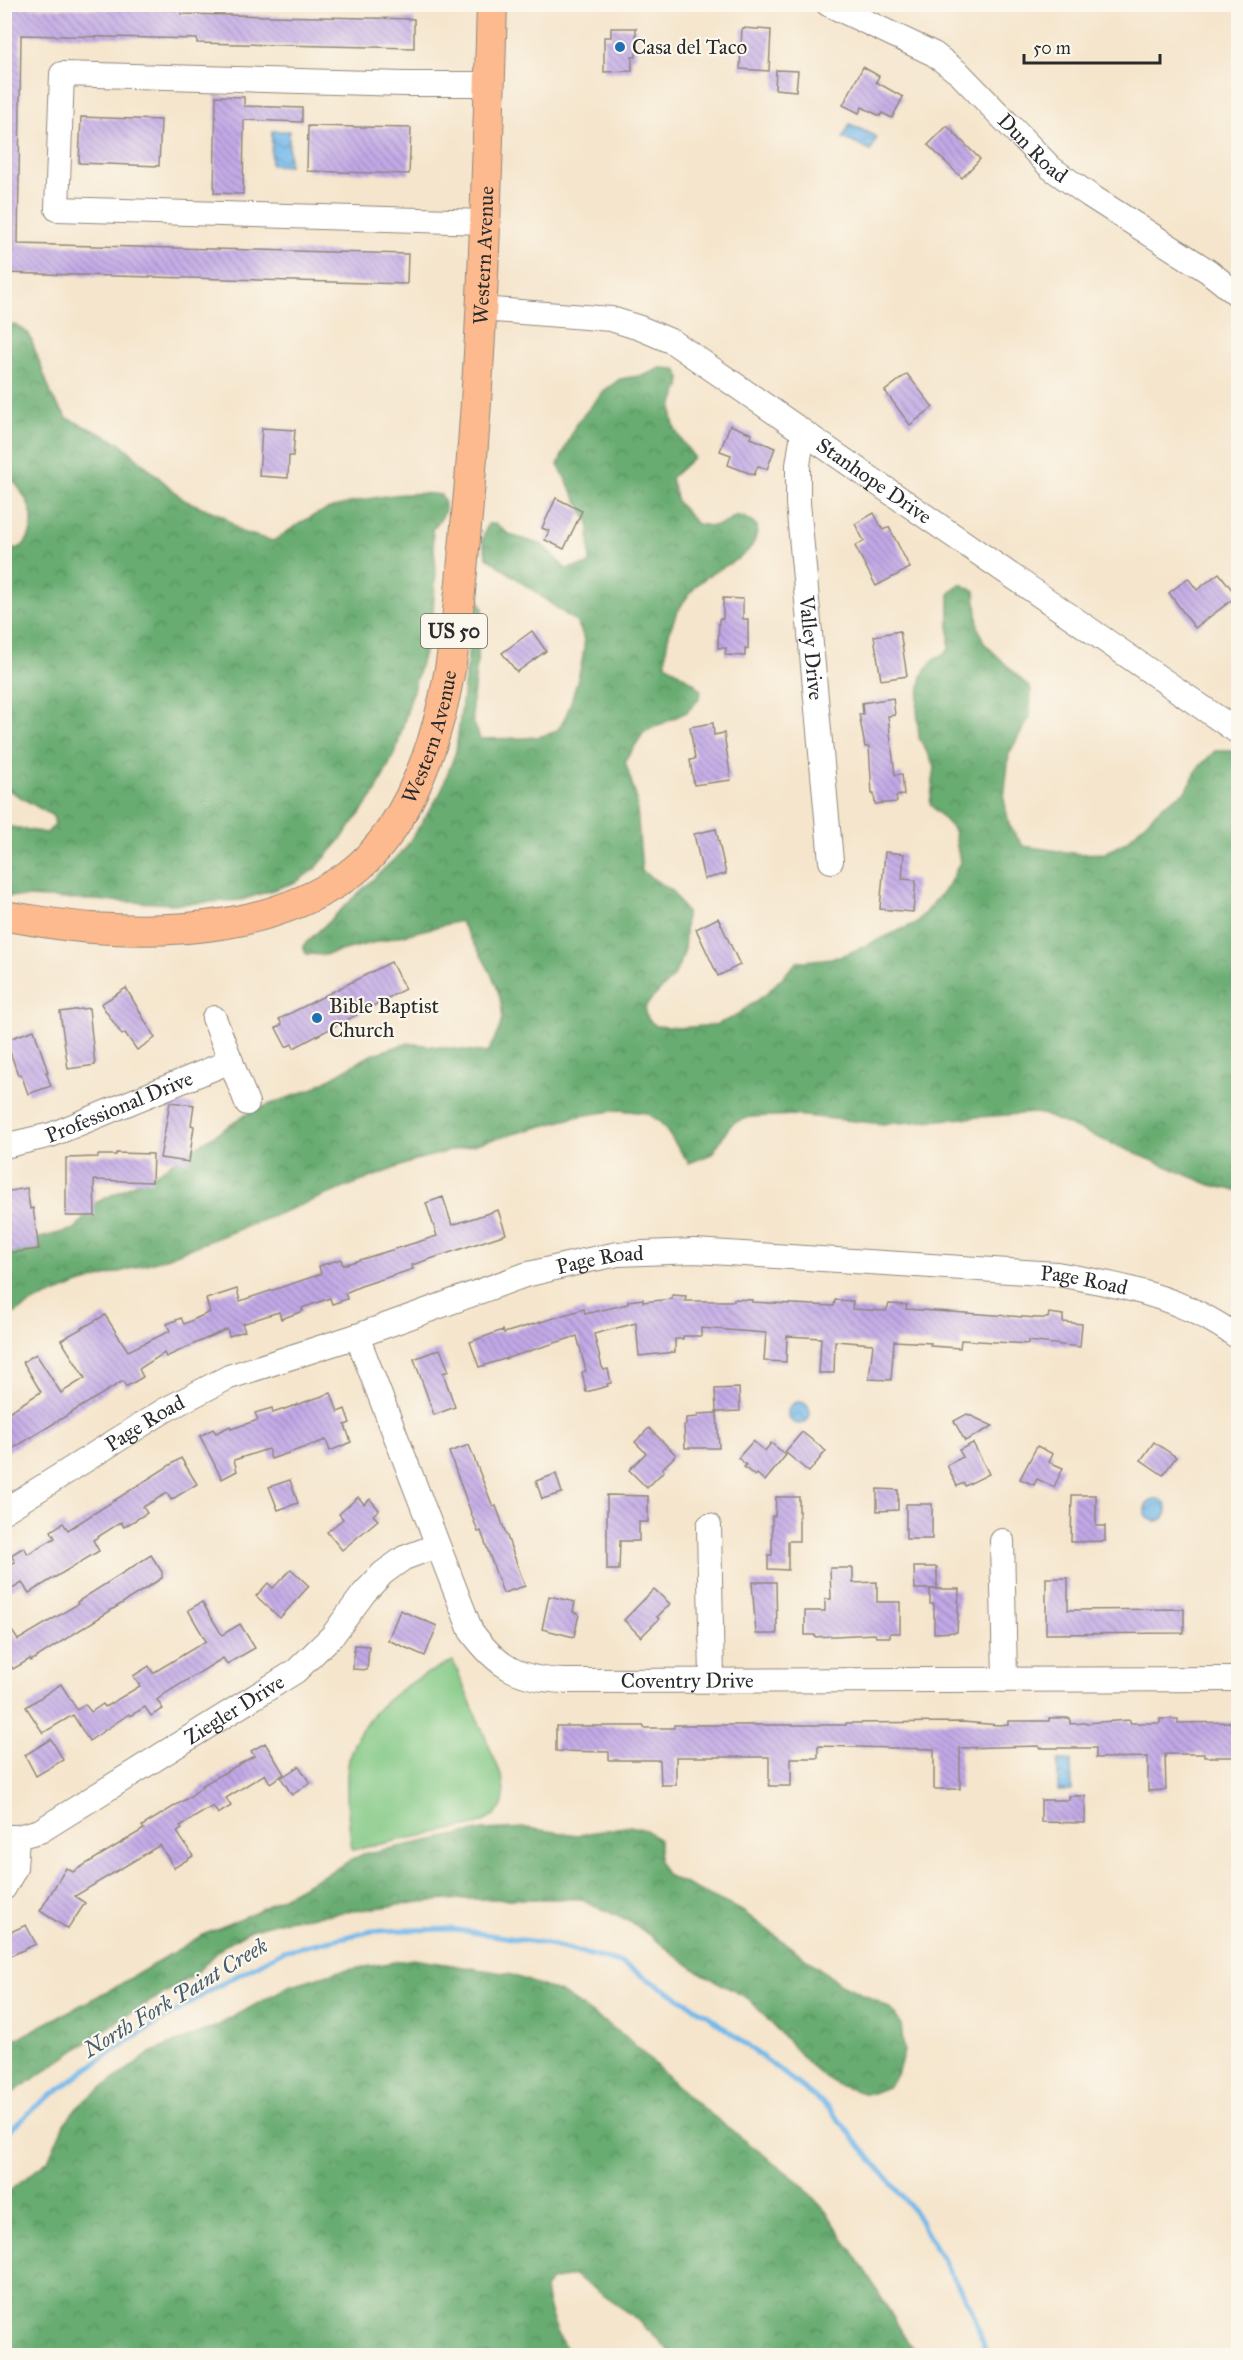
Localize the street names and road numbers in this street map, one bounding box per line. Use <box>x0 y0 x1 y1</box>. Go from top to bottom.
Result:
street label: Dun Road <box>992 108 1073 189</box>
street label: Western Avenue <box>468 185 499 325</box>
street label: Stanhope Drive <box>811 432 937 530</box>
street label: Valley Drive <box>794 594 829 702</box>
road number: US 50 <box>421 614 487 648</box>
street label: Western Avenue <box>396 668 463 808</box>
street label: Professional Drive <box>42 1065 197 1149</box>
street label: Page Road <box>554 1240 645 1280</box>
street label: Page Road <box>1040 1260 1131 1301</box>
street label: Page Road <box>100 1389 189 1457</box>
street label: Coventry Drive <box>621 1667 754 1694</box>
street label: Ziegler Drive <box>180 1668 289 1750</box>

